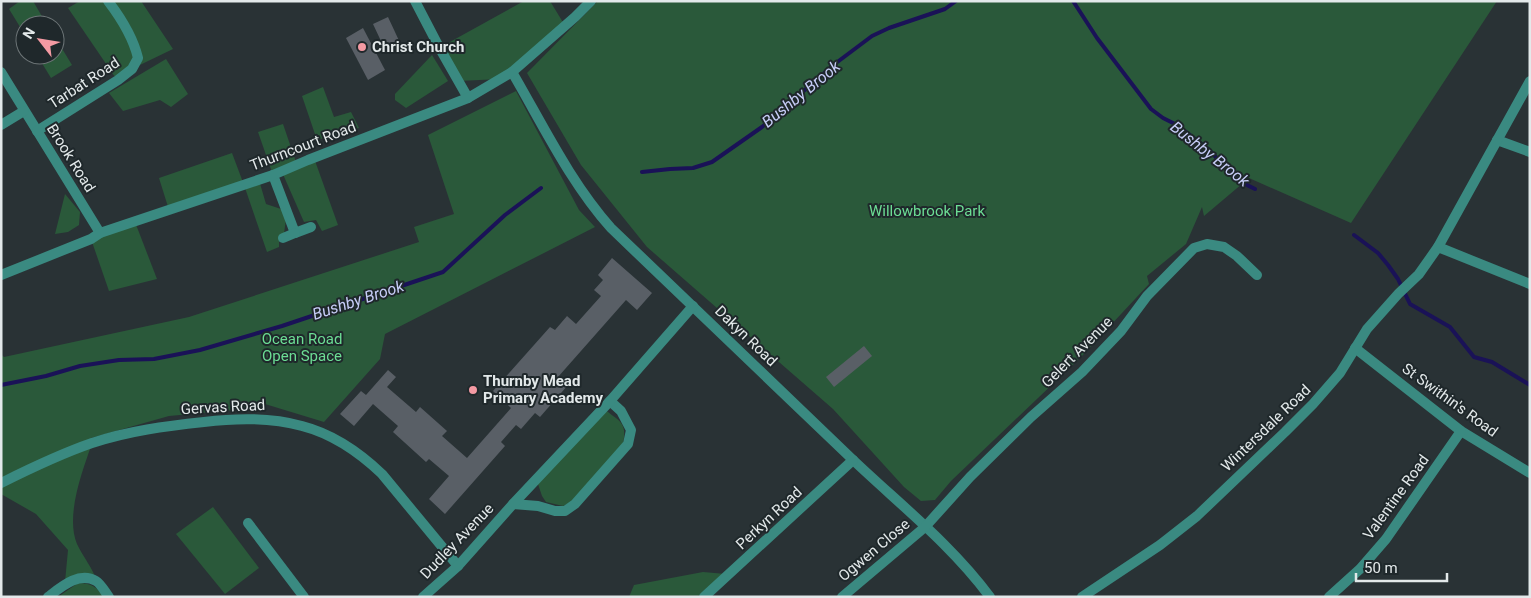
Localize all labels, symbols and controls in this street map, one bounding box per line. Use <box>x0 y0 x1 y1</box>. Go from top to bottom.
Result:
north arrow <box>15 15 65 65</box>
text: N <box>19 25 38 42</box>
place label: Christ Church <box>372 38 464 56</box>
marker: Christ Church <box>356 41 368 53</box>
street label: Tarbat Road <box>45 53 123 113</box>
water label: Bushby Brook <box>758 56 845 131</box>
water label: Bushby Brook <box>1167 117 1254 191</box>
street label: Thurncourt Road <box>247 118 359 174</box>
street label: Brook Road <box>43 121 99 195</box>
park label: Willowbrook Park <box>869 202 985 220</box>
water label: Bushby Brook <box>310 276 407 324</box>
street label: Dakyn Road <box>711 302 781 370</box>
street label: Gelert Avenue <box>1038 313 1116 391</box>
park label: Ocean Road Open Space <box>262 330 342 365</box>
street label: St Swithin's Road <box>1399 359 1501 441</box>
place label: Thurnby Mead Primary Academy <box>483 372 604 407</box>
street label: Wintersdale Road <box>1218 381 1314 475</box>
marker: Thurnby Mead Primary Academy <box>467 384 479 396</box>
street label: Gervas Road <box>180 396 266 418</box>
street label: Valentine Road <box>1359 451 1433 543</box>
street label: Perkyn Road <box>732 483 806 553</box>
street label: Dudley Avenue <box>417 499 498 582</box>
street label: Ogwen Close <box>835 515 913 585</box>
scale bar <box>1356 550 1447 582</box>
text: 50 m <box>1364 559 1398 577</box>

